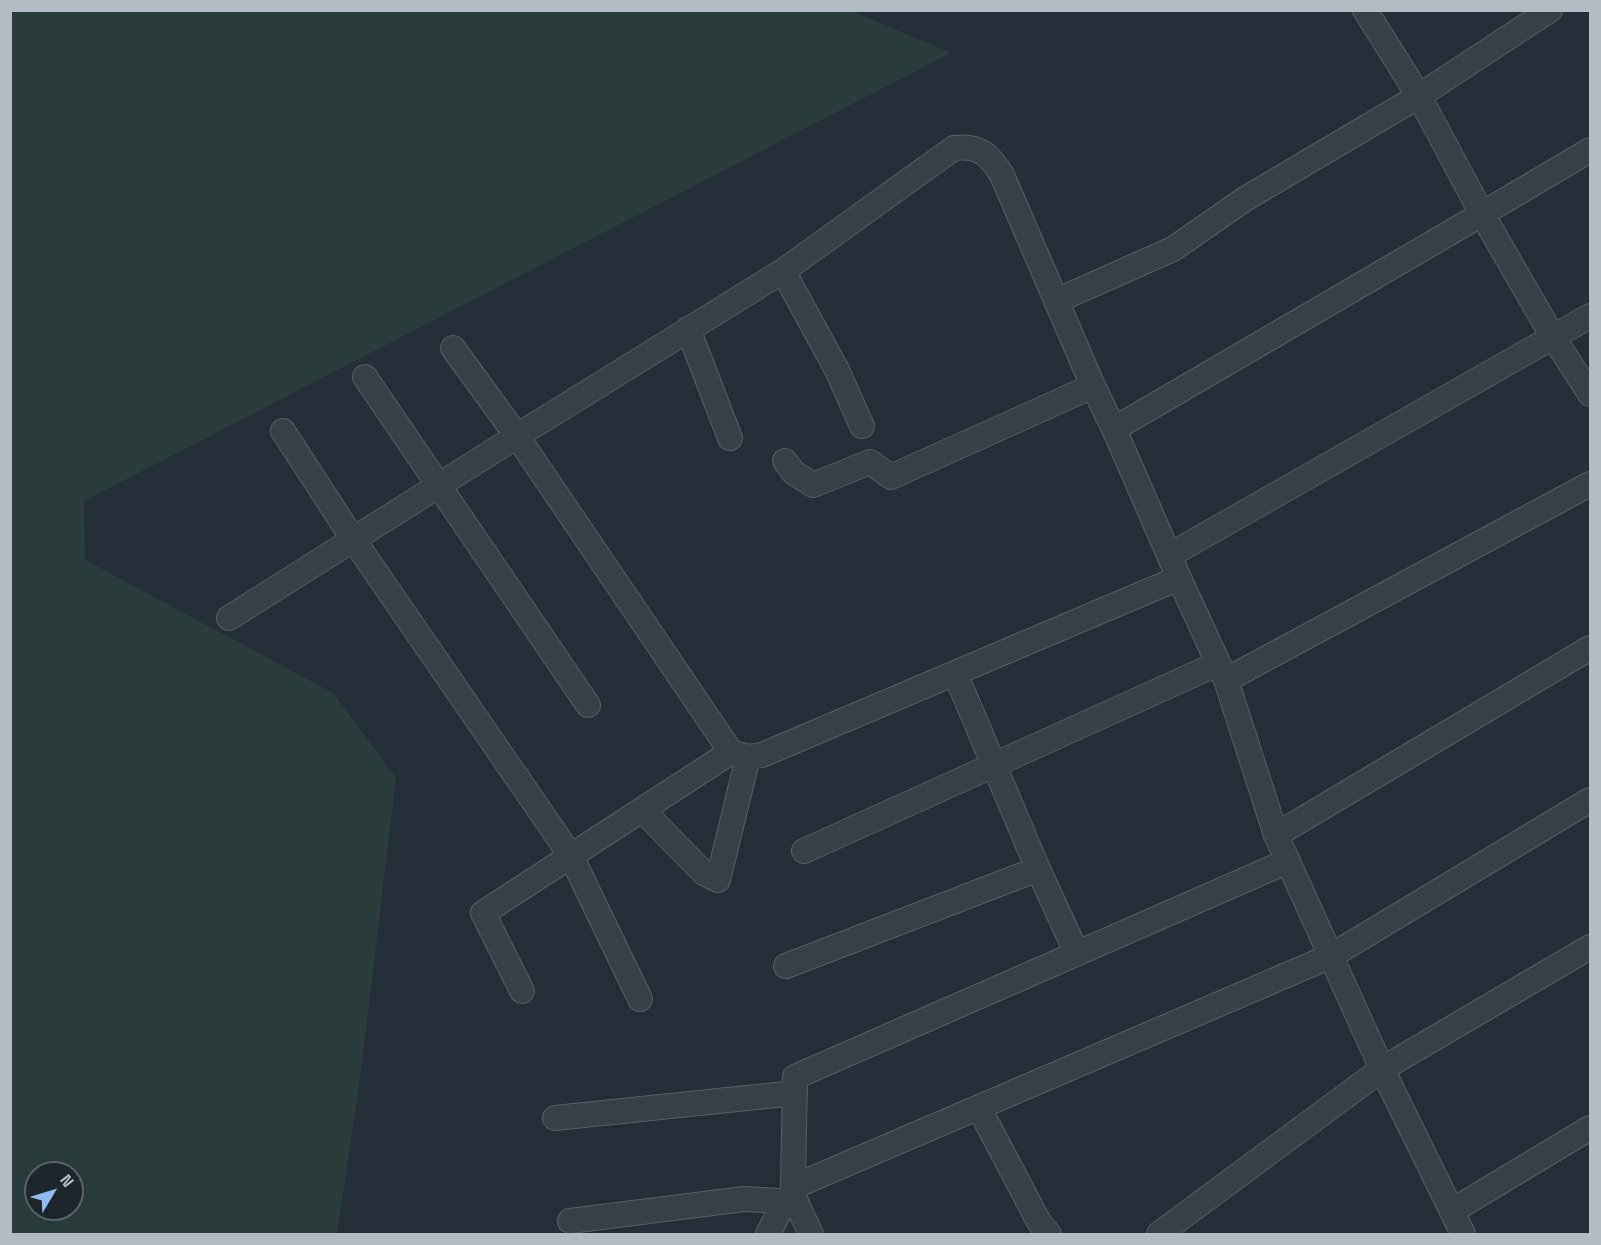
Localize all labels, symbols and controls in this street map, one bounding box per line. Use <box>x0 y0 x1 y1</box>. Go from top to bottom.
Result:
north arrow <box>24 1161 84 1221</box>
text: N <box>55 1170 79 1192</box>

